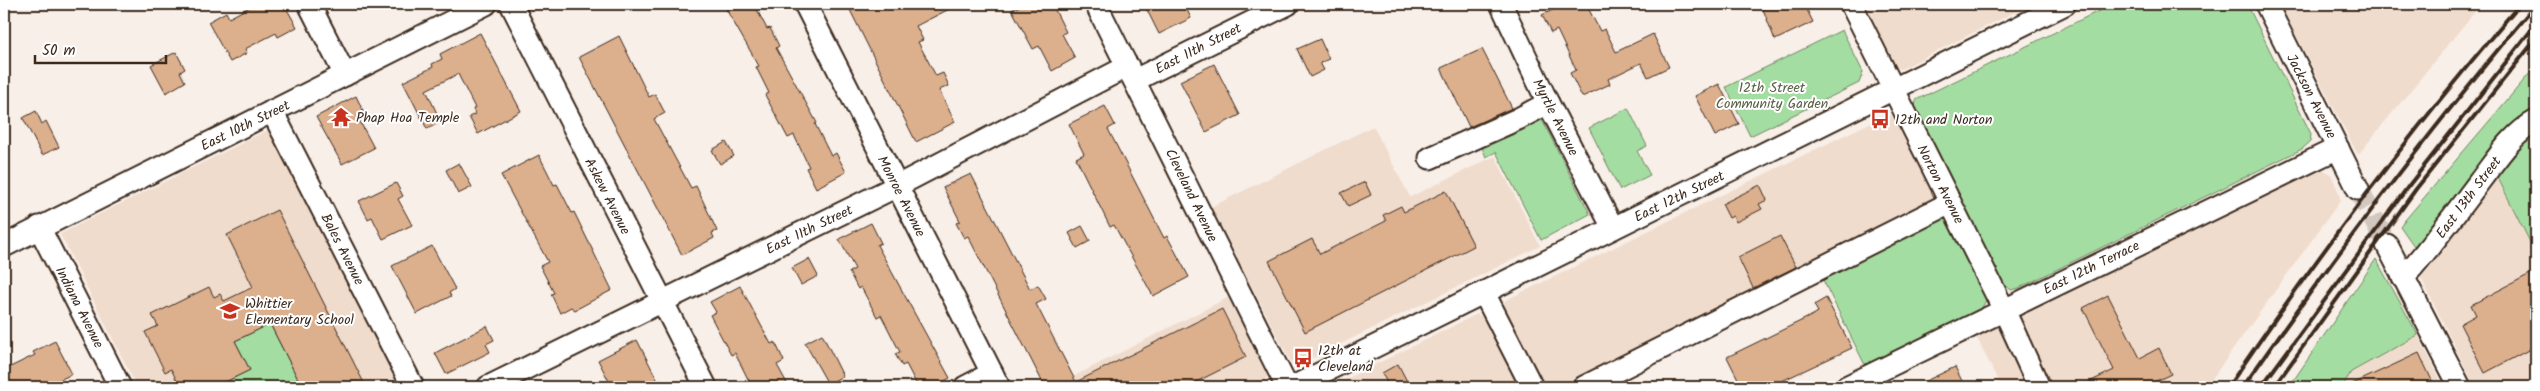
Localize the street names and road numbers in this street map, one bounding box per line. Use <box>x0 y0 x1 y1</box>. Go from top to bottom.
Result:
street label: East 11th Street <box>1151 17 1246 80</box>
street label: Jackson Avenue <box>2280 50 2342 143</box>
street label: Myrtle Avenue <box>1526 75 1584 161</box>
street label: East 10th Street <box>197 94 294 157</box>
street label: Norton Avenue <box>1911 141 1970 229</box>
street label: Cleveland Avenue <box>1159 145 1224 247</box>
street label: East 13th Street <box>2430 151 2507 243</box>
street label: Monroe Avenue <box>871 152 931 242</box>
street label: Askew Avenue <box>578 154 636 239</box>
street label: East 12th Street <box>1630 165 1729 228</box>
street label: East 11th Street <box>762 199 857 261</box>
street label: Bales Avenue <box>315 210 370 290</box>
street label: East 12th Terrace <box>2039 235 2144 301</box>
street label: Indiana Avenue <box>49 263 110 353</box>

